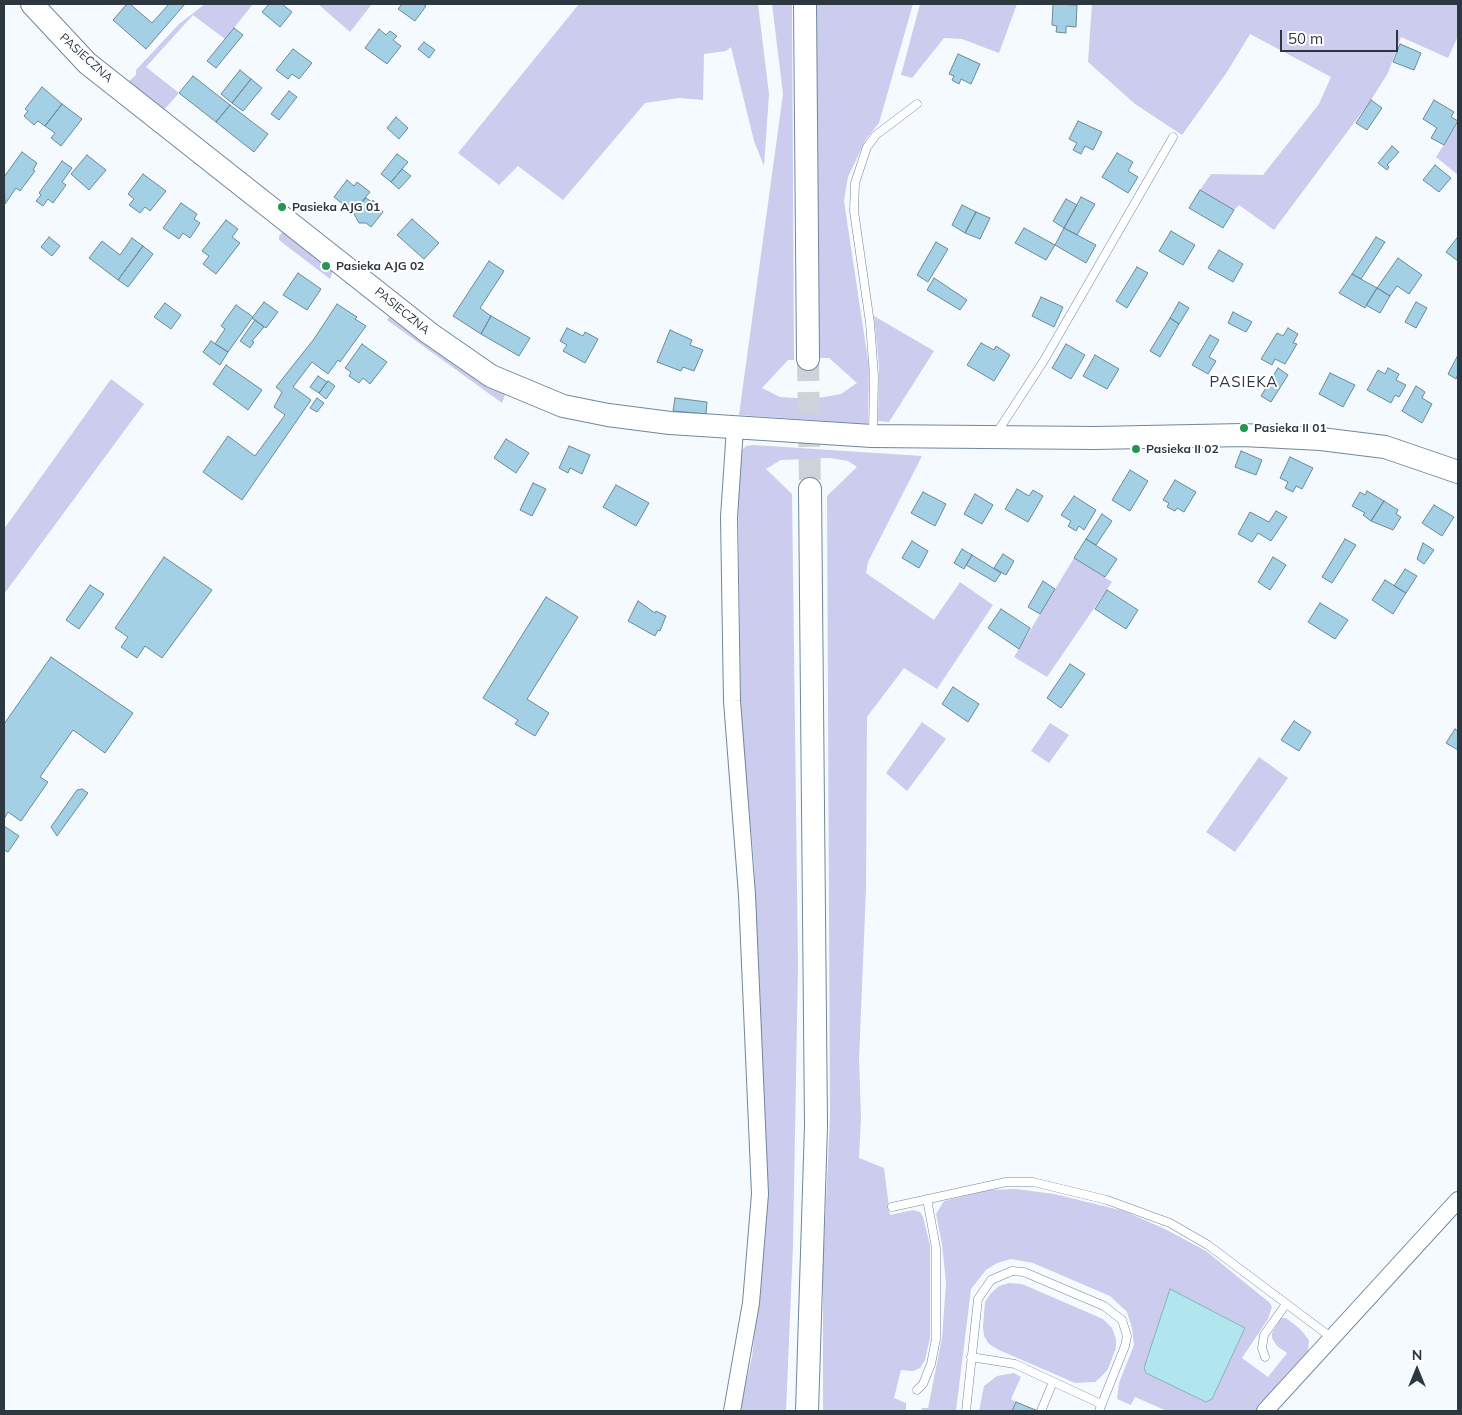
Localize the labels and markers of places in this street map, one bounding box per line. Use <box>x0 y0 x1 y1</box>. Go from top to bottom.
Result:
place label: Pasieka AJG 01 <box>292 200 380 214</box>
marker: Pasieka AJG 01 <box>276 201 288 213</box>
place label: Pasieka AJG 02 <box>336 259 424 273</box>
marker: Pasieka AJG 02 <box>320 260 332 272</box>
place label: Pasieka II 01 <box>1254 421 1327 435</box>
marker: Pasieka II 01 <box>1238 422 1250 434</box>
place label: Pasieka II 02 <box>1146 442 1219 456</box>
marker: Pasieka II 02 <box>1130 443 1142 455</box>

